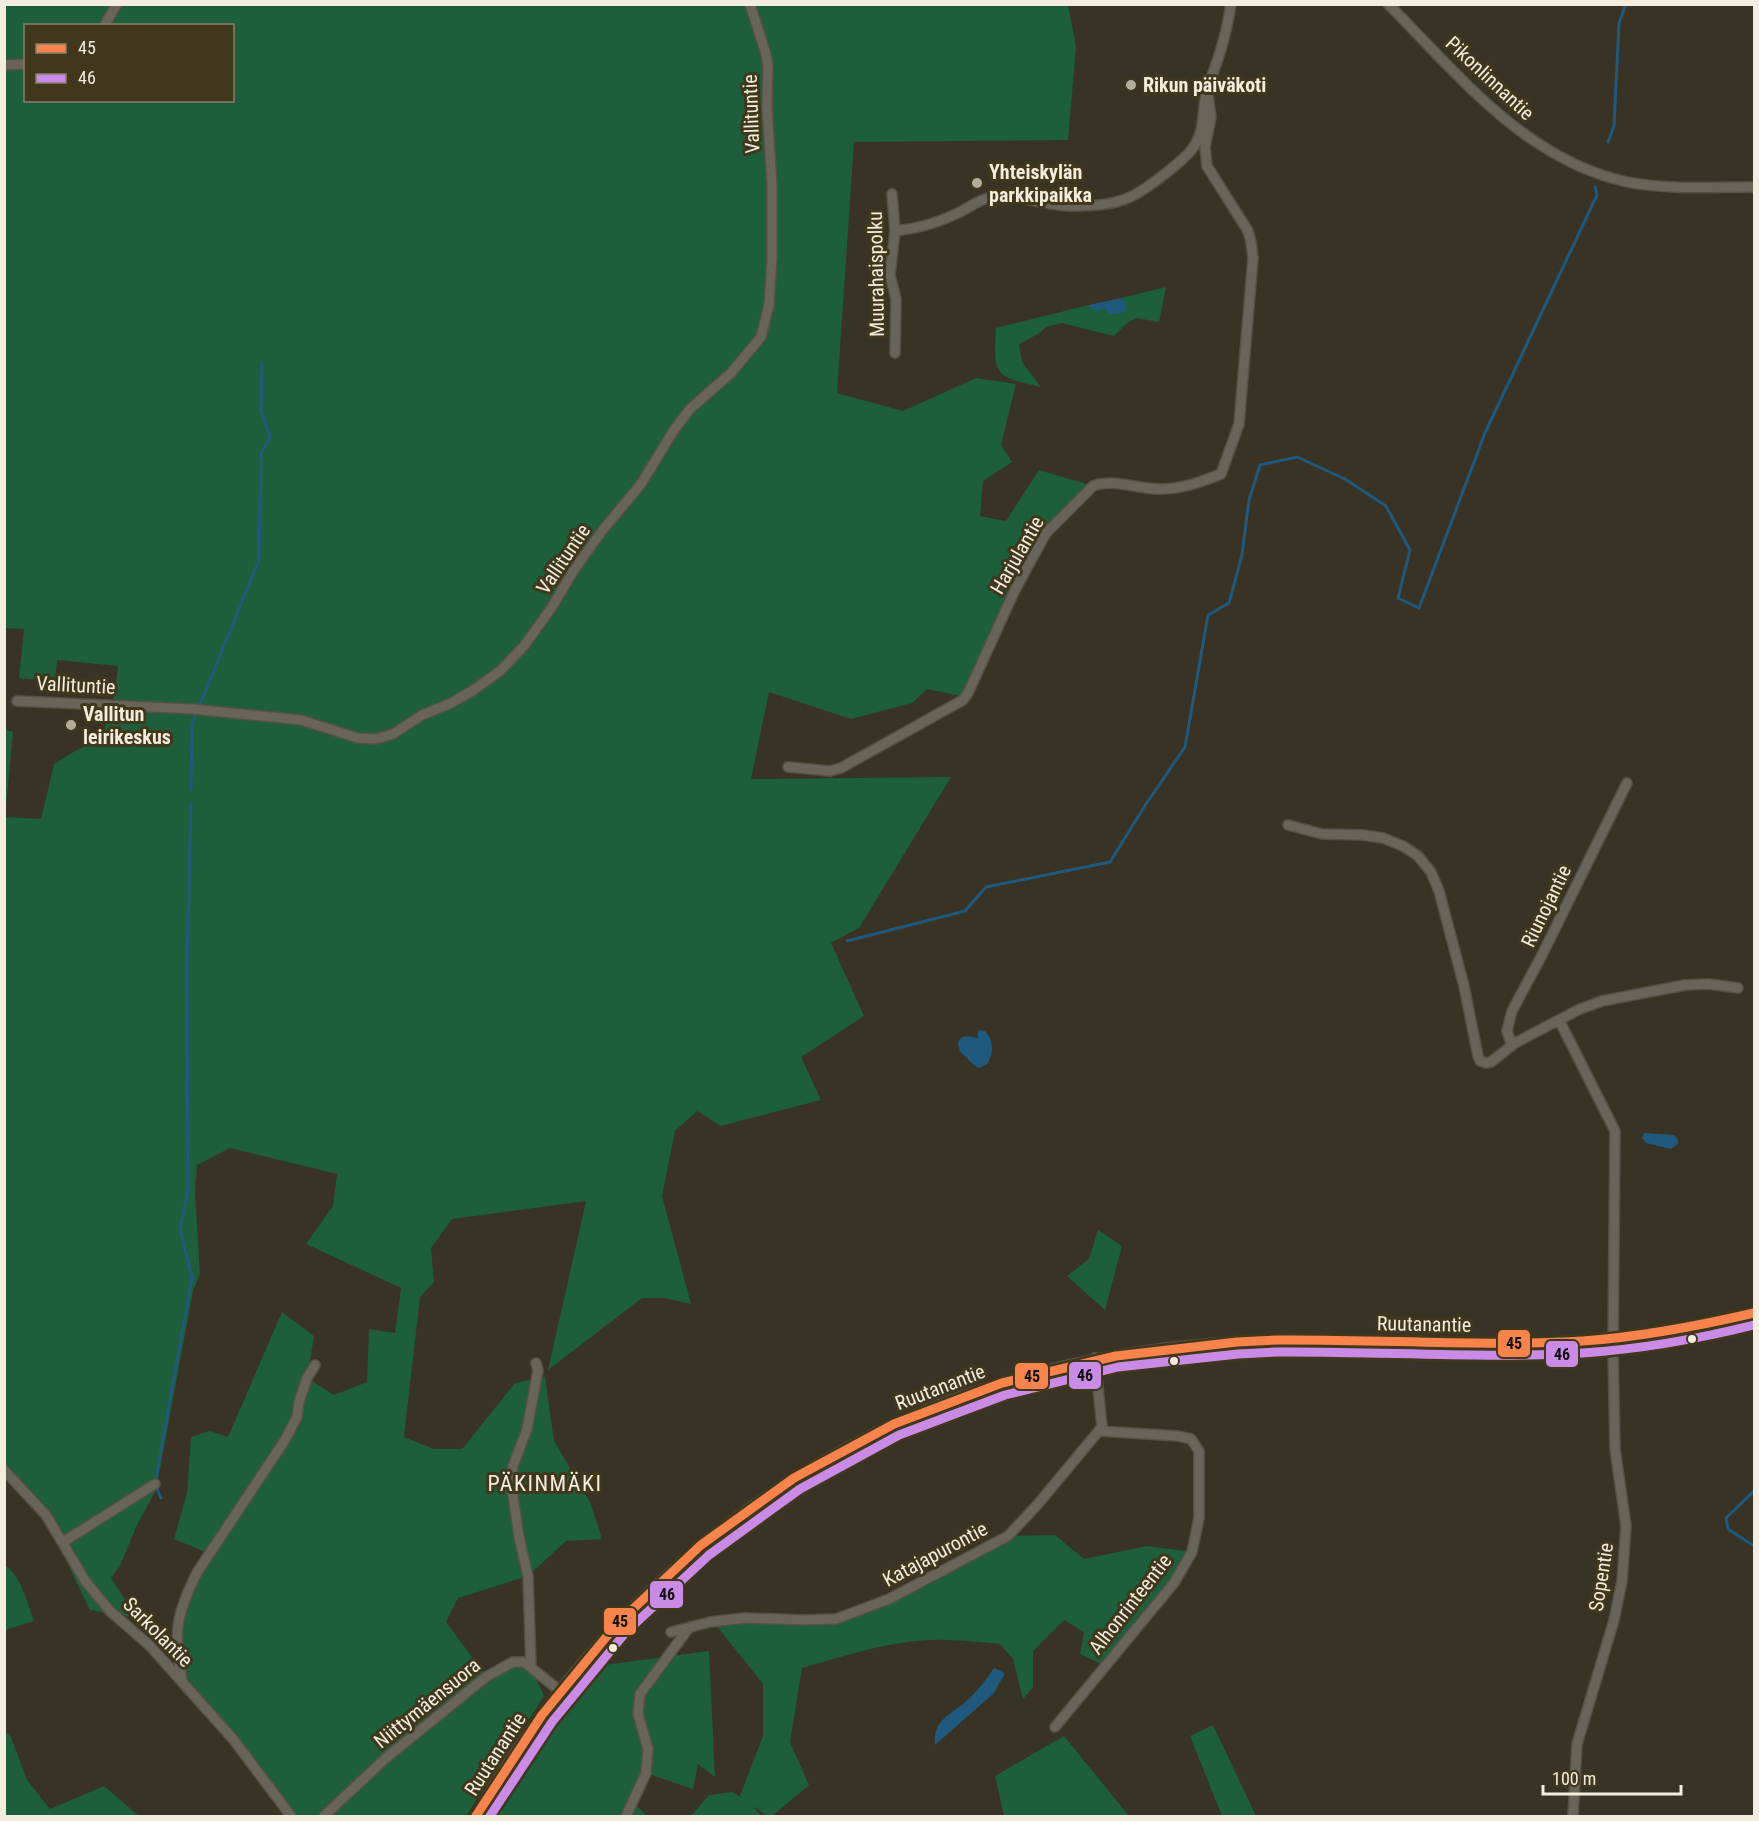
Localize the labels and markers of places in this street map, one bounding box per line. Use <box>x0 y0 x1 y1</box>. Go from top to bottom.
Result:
place label: Rikun päiväkoti <box>1143 73 1266 97</box>
marker: Rikun päiväkoti <box>1124 78 1138 92</box>
place label: Yhteiskylän parkkipaikka <box>989 160 1092 207</box>
marker: Yhteiskylän parkkipaikka <box>970 176 984 190</box>
place label: Vallitun leirikeskus <box>83 702 171 749</box>
marker: Vallitun leirikeskus <box>64 718 78 732</box>
unlabelled marker <box>1686 1333 1698 1345</box>
unlabelled marker <box>1168 1355 1180 1367</box>
unlabelled marker <box>607 1642 619 1654</box>

